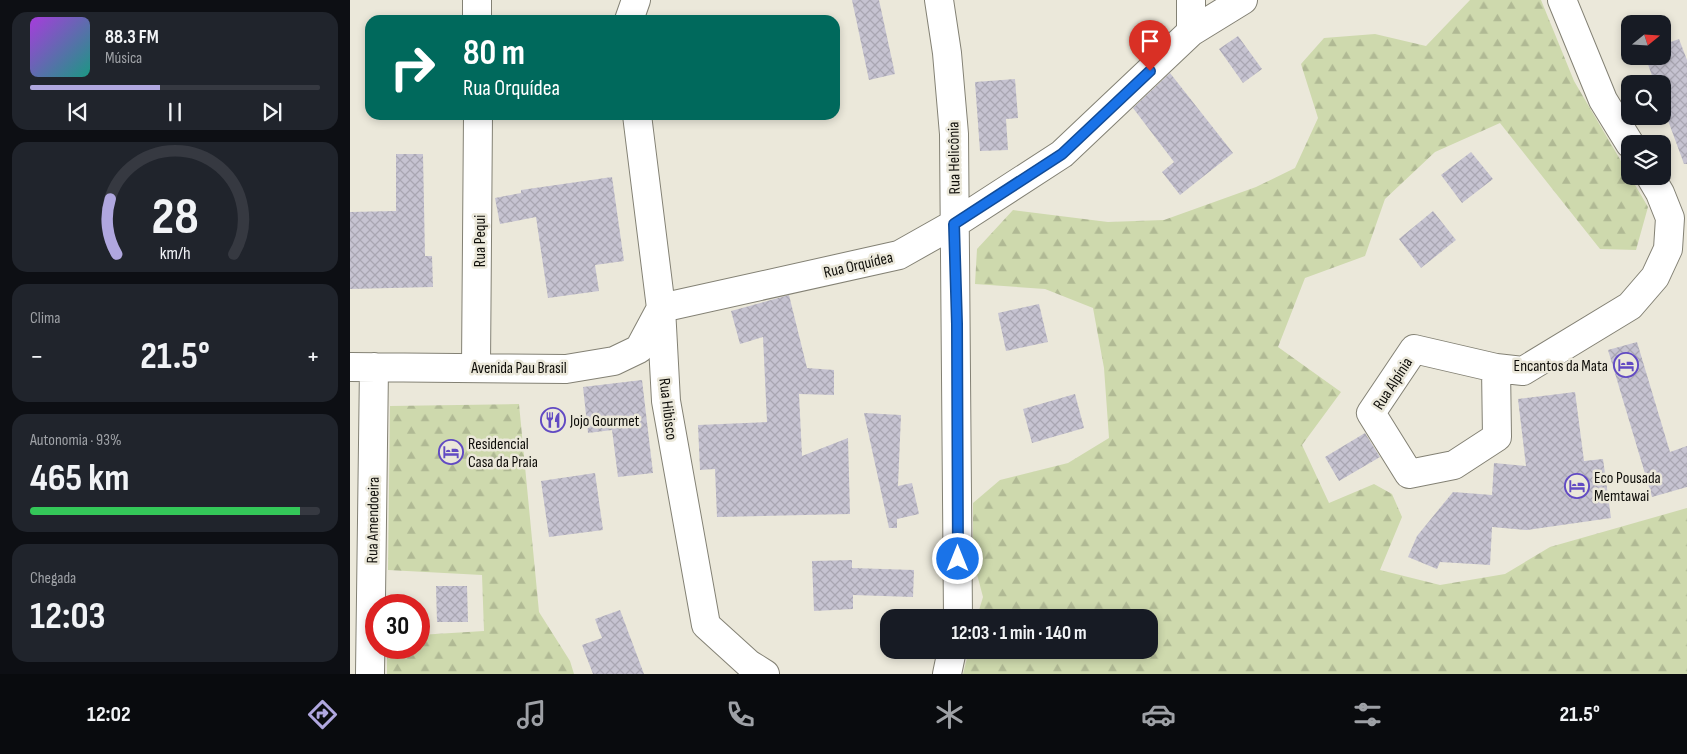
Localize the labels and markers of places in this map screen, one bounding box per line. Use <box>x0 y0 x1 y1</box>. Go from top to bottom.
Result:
pin <box>1129 20 1171 71</box>
hotel icon: Encantos da Mata <box>1613 352 1639 378</box>
place label: Encantos da Mata <box>1514 357 1608 376</box>
restaurant icon: Jojo Gourmet <box>540 407 566 433</box>
place label: Jojo Gourmet <box>569 412 640 431</box>
place label: Residencial Casa da Praia <box>468 435 538 472</box>
hotel icon: Residencial Casa da Praia <box>438 439 464 465</box>
place label: Eco Pousada Memtawai <box>1594 469 1661 506</box>
hotel icon: Eco Pousada Memtawai <box>1564 473 1590 499</box>

